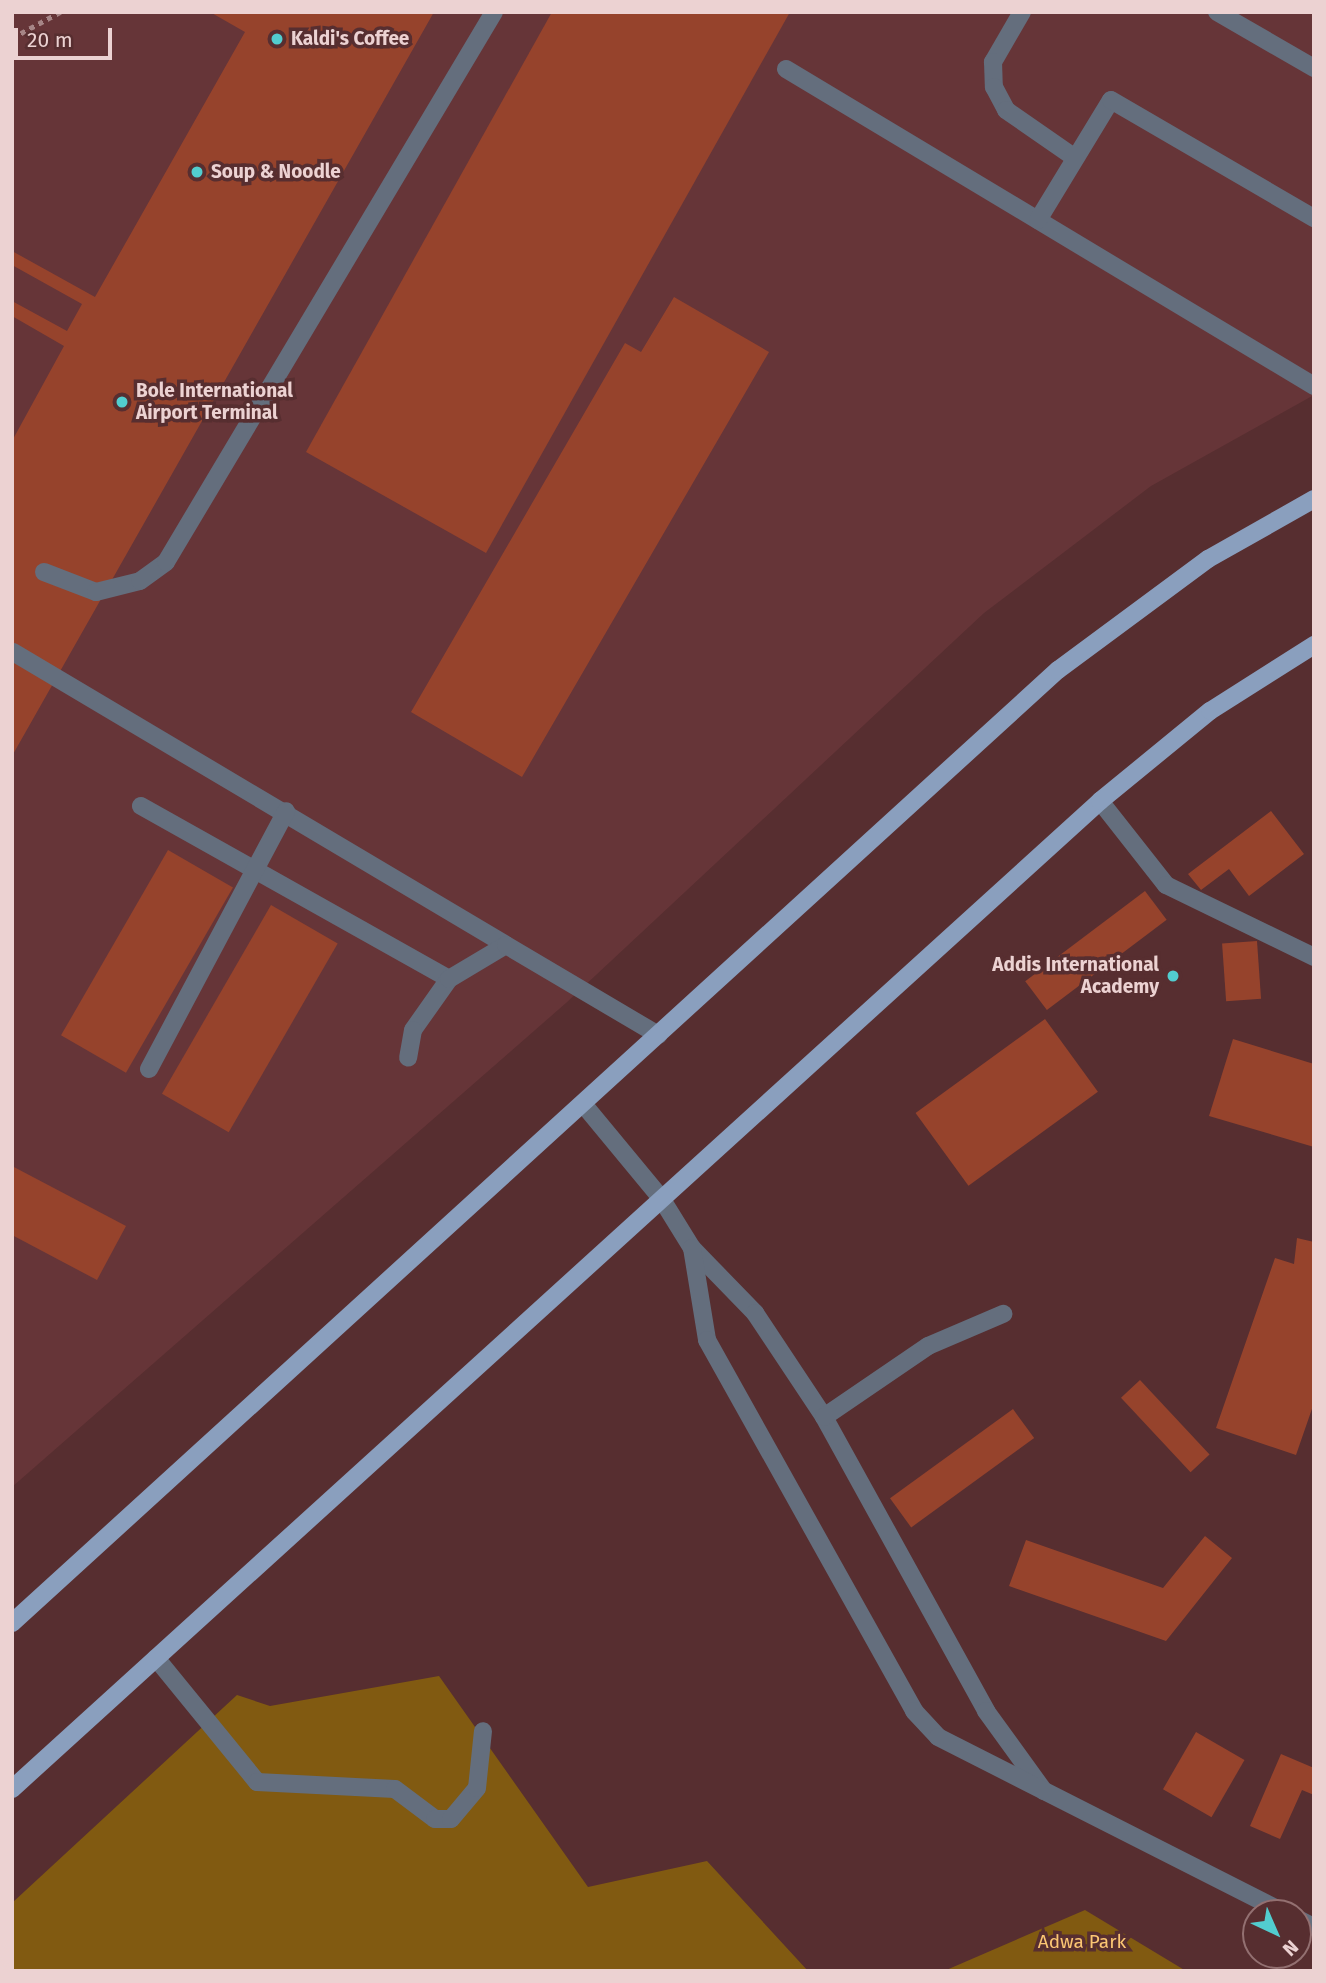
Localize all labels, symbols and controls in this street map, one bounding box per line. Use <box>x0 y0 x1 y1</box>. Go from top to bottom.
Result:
scale bar <box>18 14 116 58</box>
text: 20 m <box>27 27 73 53</box>
place label: Kaldi's Coffee <box>291 28 409 50</box>
marker: Kaldi's Coffee <box>269 31 285 47</box>
place label: Soup & Noodle <box>211 161 341 183</box>
marker: Soup & Noodle <box>189 164 205 180</box>
place label: Bole International Airport Terminal <box>136 380 293 424</box>
marker: Bole International Airport Terminal <box>114 394 130 410</box>
place label: Addis International Academy <box>992 954 1159 998</box>
marker: Addis International Academy <box>1165 968 1181 984</box>
north arrow <box>1242 1899 1312 1969</box>
park label: Adwa Park <box>1038 1931 1126 1953</box>
text: N <box>1278 1935 1303 1961</box>

